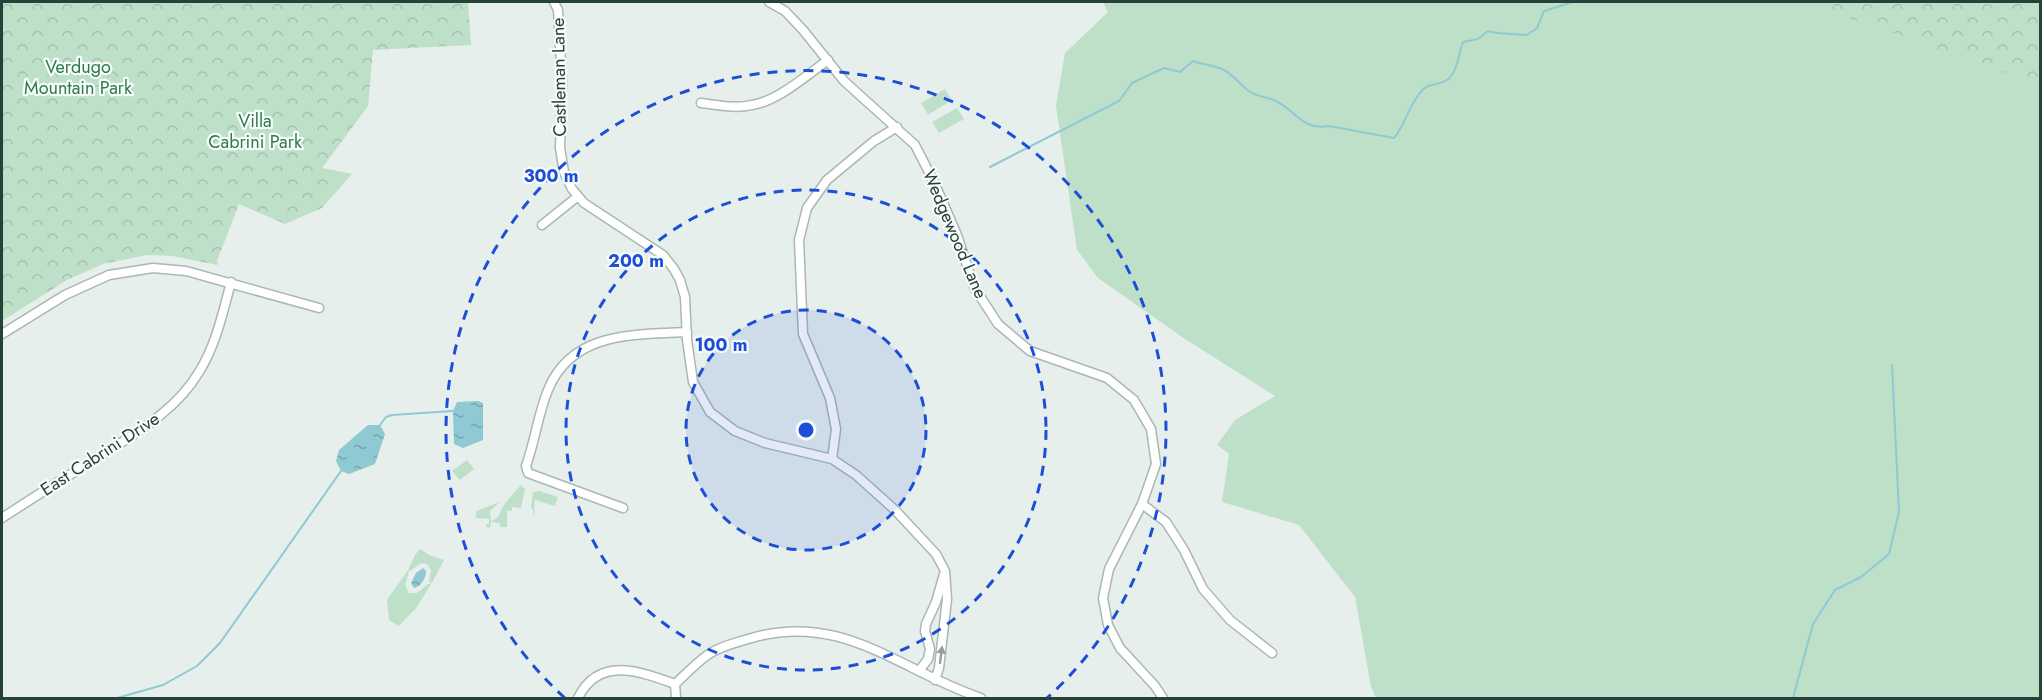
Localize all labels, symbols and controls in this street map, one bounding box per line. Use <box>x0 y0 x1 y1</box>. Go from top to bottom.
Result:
street label: Castleman Lane <box>545 17 573 137</box>
park label: Verdugo Mountain Park <box>24 54 132 101</box>
park label: Villa Cabrini Park <box>208 108 302 155</box>
text: 300 m <box>523 163 579 189</box>
street label: Wedgewood Lane <box>916 165 994 303</box>
text: 200 m <box>608 248 664 274</box>
text: 100 m <box>694 332 748 358</box>
street label: East Cabrini Drive <box>35 406 165 502</box>
centre of rings <box>796 420 816 440</box>
one-way arrow <box>936 645 945 664</box>

